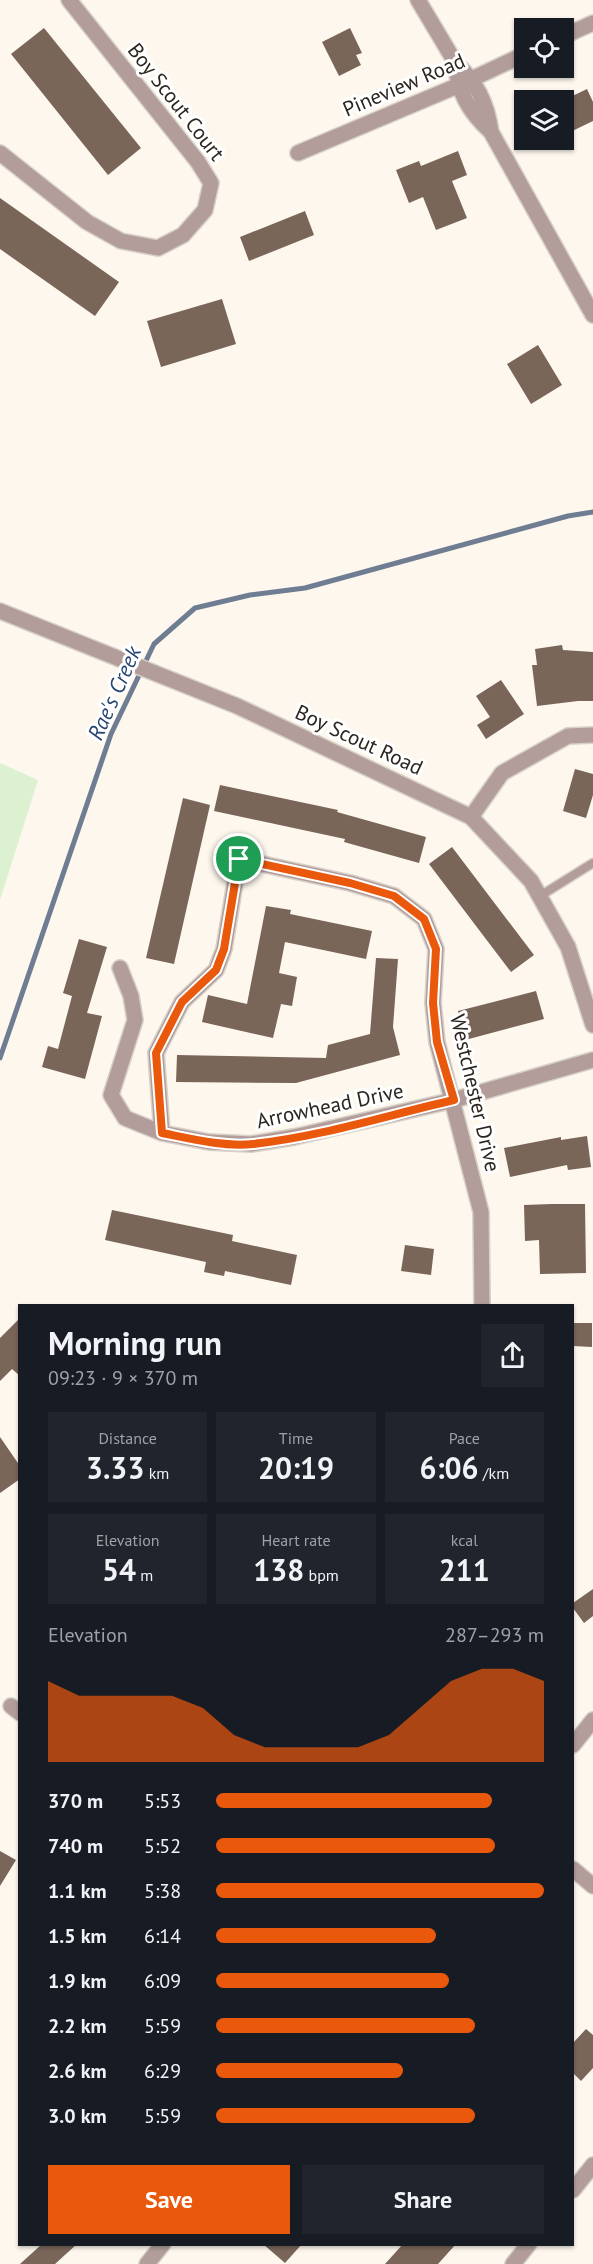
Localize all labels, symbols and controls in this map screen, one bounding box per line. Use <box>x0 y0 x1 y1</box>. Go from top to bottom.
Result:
map controls <box>514 18 574 150</box>
button: locate <box>514 18 574 78</box>
street label: Boy Scout Court <box>122 37 231 166</box>
street label: Pineview Road <box>339 47 469 122</box>
button: layers <box>514 90 574 150</box>
water label: Rae's Creek <box>81 641 147 744</box>
street label: Boy Scout Road <box>291 698 427 781</box>
pin <box>213 833 264 884</box>
icon: arrive <box>222 842 255 875</box>
street label: Westchester Drive <box>444 1012 507 1174</box>
street label: Arrowhead Drive <box>254 1077 406 1134</box>
text: Morning run <box>48 1321 222 1364</box>
button: share <box>481 1324 544 1387</box>
text: 09:23 · 9 × 370 m <box>48 1365 198 1391</box>
text: Distance <box>98 1428 157 1448</box>
text: Time <box>279 1428 313 1448</box>
text: Pace <box>449 1428 480 1448</box>
text: 3.33 <box>86 1448 144 1487</box>
text: 20:19 <box>258 1448 334 1487</box>
text: 6:06 <box>419 1448 479 1487</box>
text: km <box>144 1463 169 1483</box>
text: /km <box>479 1463 509 1483</box>
text: Elevation <box>96 1530 160 1550</box>
text: Heart rate <box>261 1530 331 1550</box>
text: kcal <box>451 1530 478 1550</box>
text: 54 <box>102 1550 136 1589</box>
text: 138 <box>253 1550 304 1589</box>
text: 211 <box>439 1550 490 1589</box>
text: m <box>136 1565 153 1585</box>
text: bpm <box>304 1565 339 1585</box>
text: Elevation <box>48 1622 128 1648</box>
text: 287–293 m <box>445 1622 544 1648</box>
text: 370 m <box>48 1788 103 1814</box>
text: 5:53 <box>144 1788 181 1814</box>
text: 740 m <box>48 1833 103 1859</box>
text: 5:52 <box>144 1833 181 1859</box>
text: 1.1 km <box>48 1878 107 1904</box>
text: 5:38 <box>144 1878 181 1904</box>
text: 1.5 km <box>48 1923 107 1949</box>
text: 6:14 <box>144 1923 181 1949</box>
text: 1.9 km <box>48 1968 107 1994</box>
text: 6:09 <box>144 1968 181 1994</box>
text: 2.2 km <box>48 2013 107 2039</box>
text: 5:59 <box>144 2013 181 2039</box>
text: 2.6 km <box>48 2058 107 2084</box>
text: 6:29 <box>144 2058 181 2084</box>
text: 3.0 km <box>48 2103 107 2129</box>
text: 5:59 <box>144 2103 181 2129</box>
button: Save <box>48 2165 290 2234</box>
button: Share <box>302 2165 544 2234</box>

